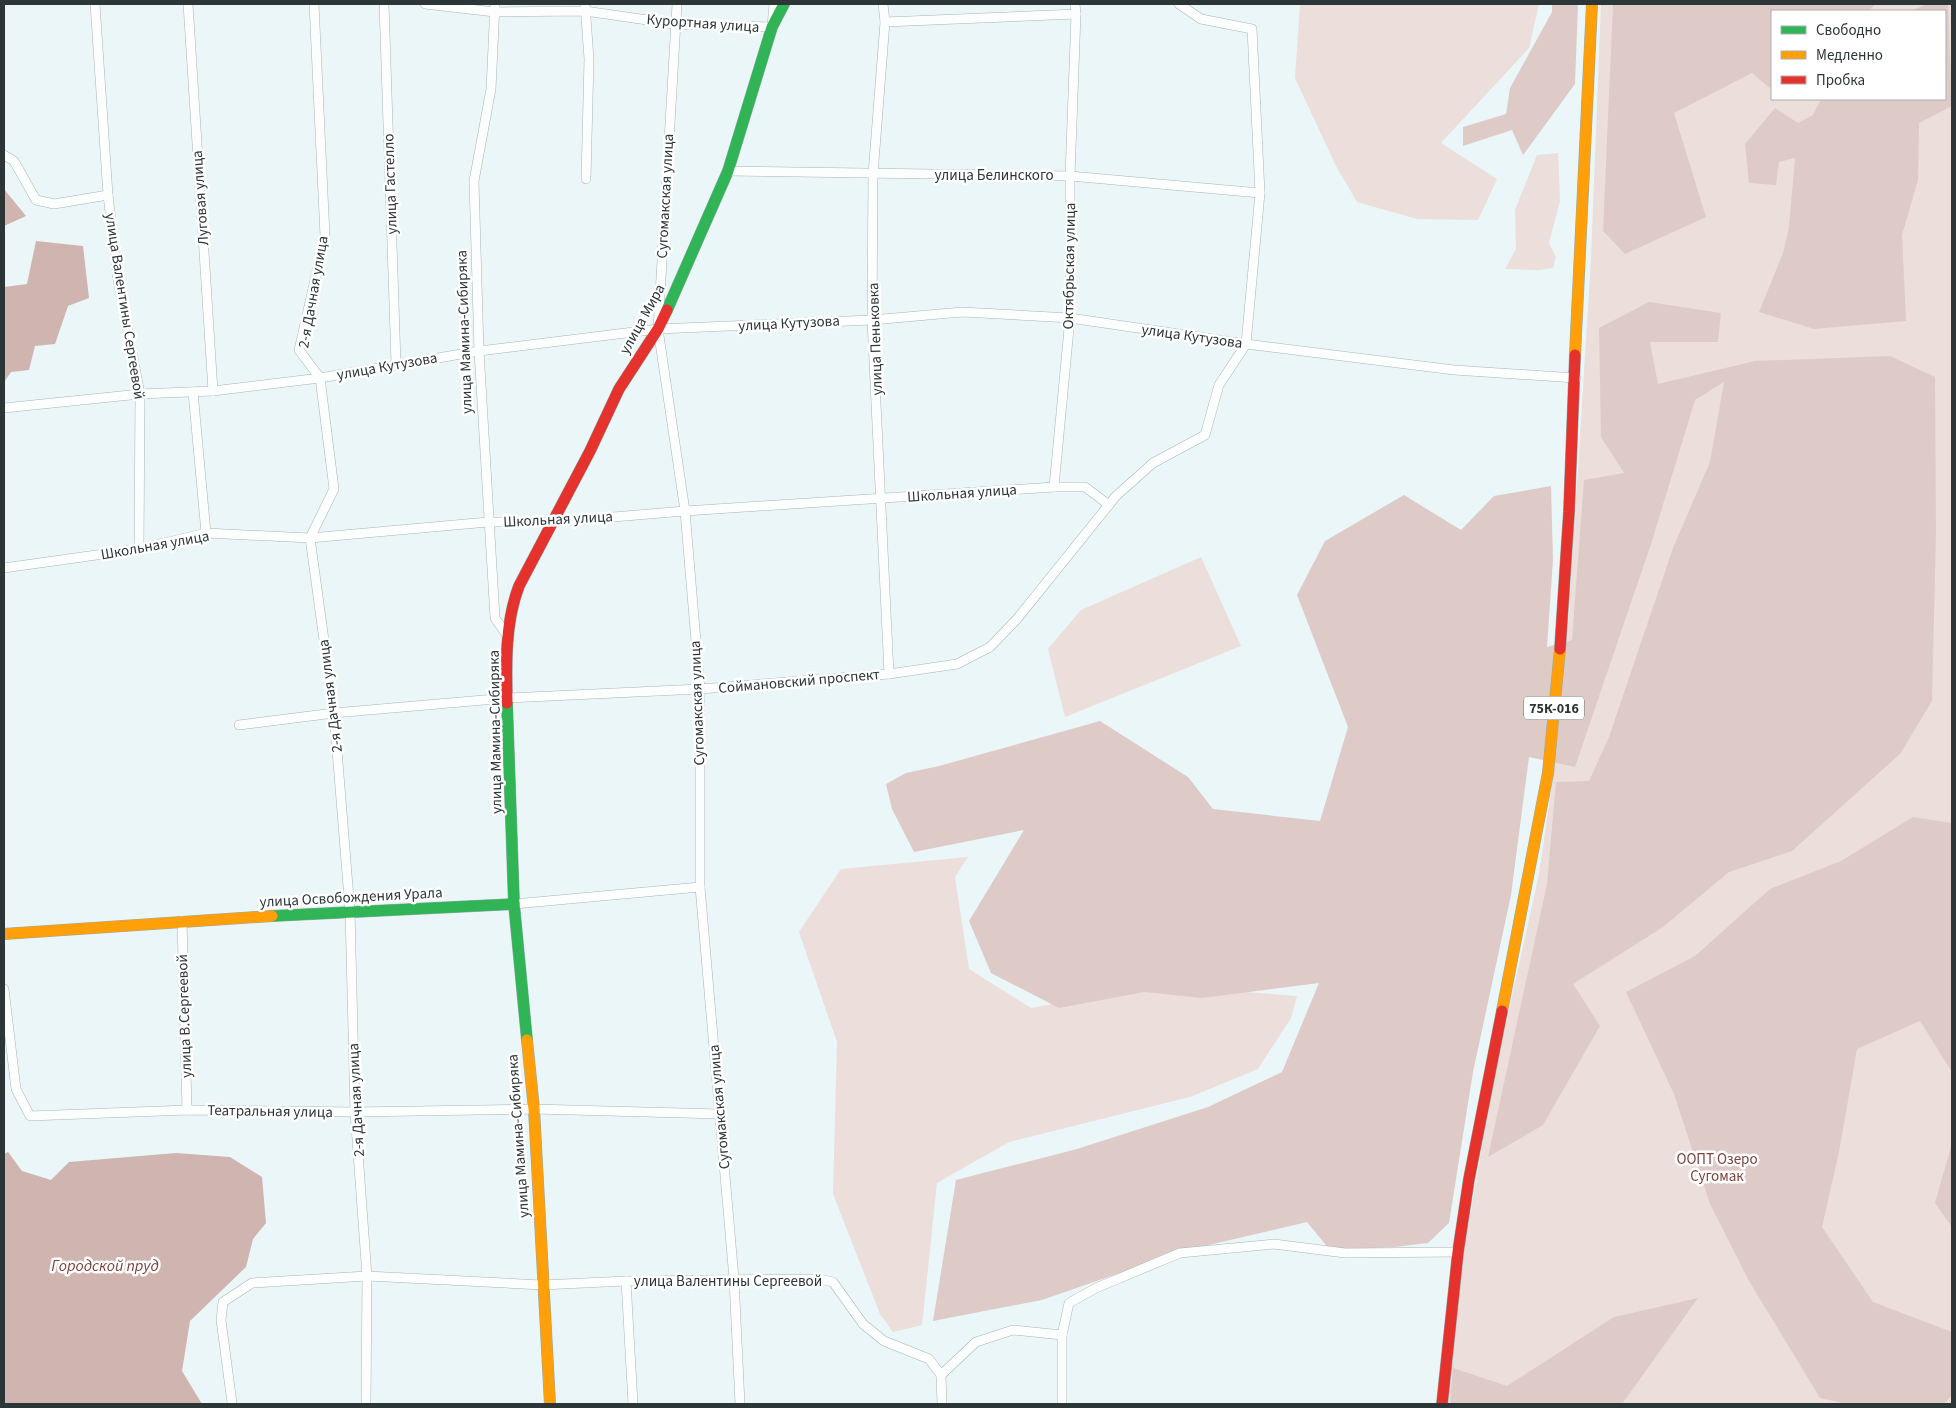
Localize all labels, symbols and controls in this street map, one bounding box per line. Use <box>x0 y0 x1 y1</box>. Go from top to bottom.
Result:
street label: Курортная улица <box>646 9 760 38</box>
legend <box>1771 10 1946 100</box>
text: Свободно <box>1816 20 1881 41</box>
text: Медленно <box>1816 45 1883 66</box>
text: Пробка <box>1816 70 1865 91</box>
street label: улица Гастелло <box>378 133 403 235</box>
street label: Сугомакская улица <box>652 133 679 259</box>
street label: Луговая улица <box>187 150 214 246</box>
street label: улица Белинского <box>934 165 1054 186</box>
street label: Октябрьская улица <box>1058 202 1081 330</box>
street label: улица Валентины Сергеевой <box>99 211 150 401</box>
street label: 2-я Дачная улица <box>293 234 334 350</box>
street label: улица Мамина-Сибиряка <box>451 250 478 414</box>
street label: улица Мира <box>614 280 670 358</box>
street label: улица Пеньковка <box>863 282 888 396</box>
street label: улица Кутузова <box>738 310 840 337</box>
street label: улица Кутузова <box>1140 319 1244 354</box>
street label: улица Кутузова <box>335 347 439 386</box>
street label: Школьная улица <box>907 479 1018 508</box>
street label: Школьная улица <box>503 506 613 533</box>
street label: Школьная улица <box>99 526 211 565</box>
street label: 2-я Дачная улица <box>313 638 348 754</box>
street label: Сугомакская улица <box>685 640 710 766</box>
street label: улица Мамина-Сибиряка <box>484 650 507 814</box>
street label: Соймановский проспект <box>717 664 881 699</box>
road number: 75К-016 <box>1524 696 1584 720</box>
street label: улица Освобождения Урала <box>259 882 443 913</box>
street label: улица В.Сергеевой <box>172 954 197 1078</box>
street label: 2-я Дачная улица <box>343 1043 370 1157</box>
street label: Сугомакская улица <box>704 1044 735 1170</box>
street label: улица Мамина-Сибиряка <box>502 1053 535 1218</box>
street label: Театральная улица <box>207 1100 333 1123</box>
park label: ООПТ Озеро Сугомак <box>1676 1149 1758 1187</box>
water label: Городской пруд <box>51 1255 159 1277</box>
street label: улица Валентины Сергеевой <box>634 1271 822 1292</box>

